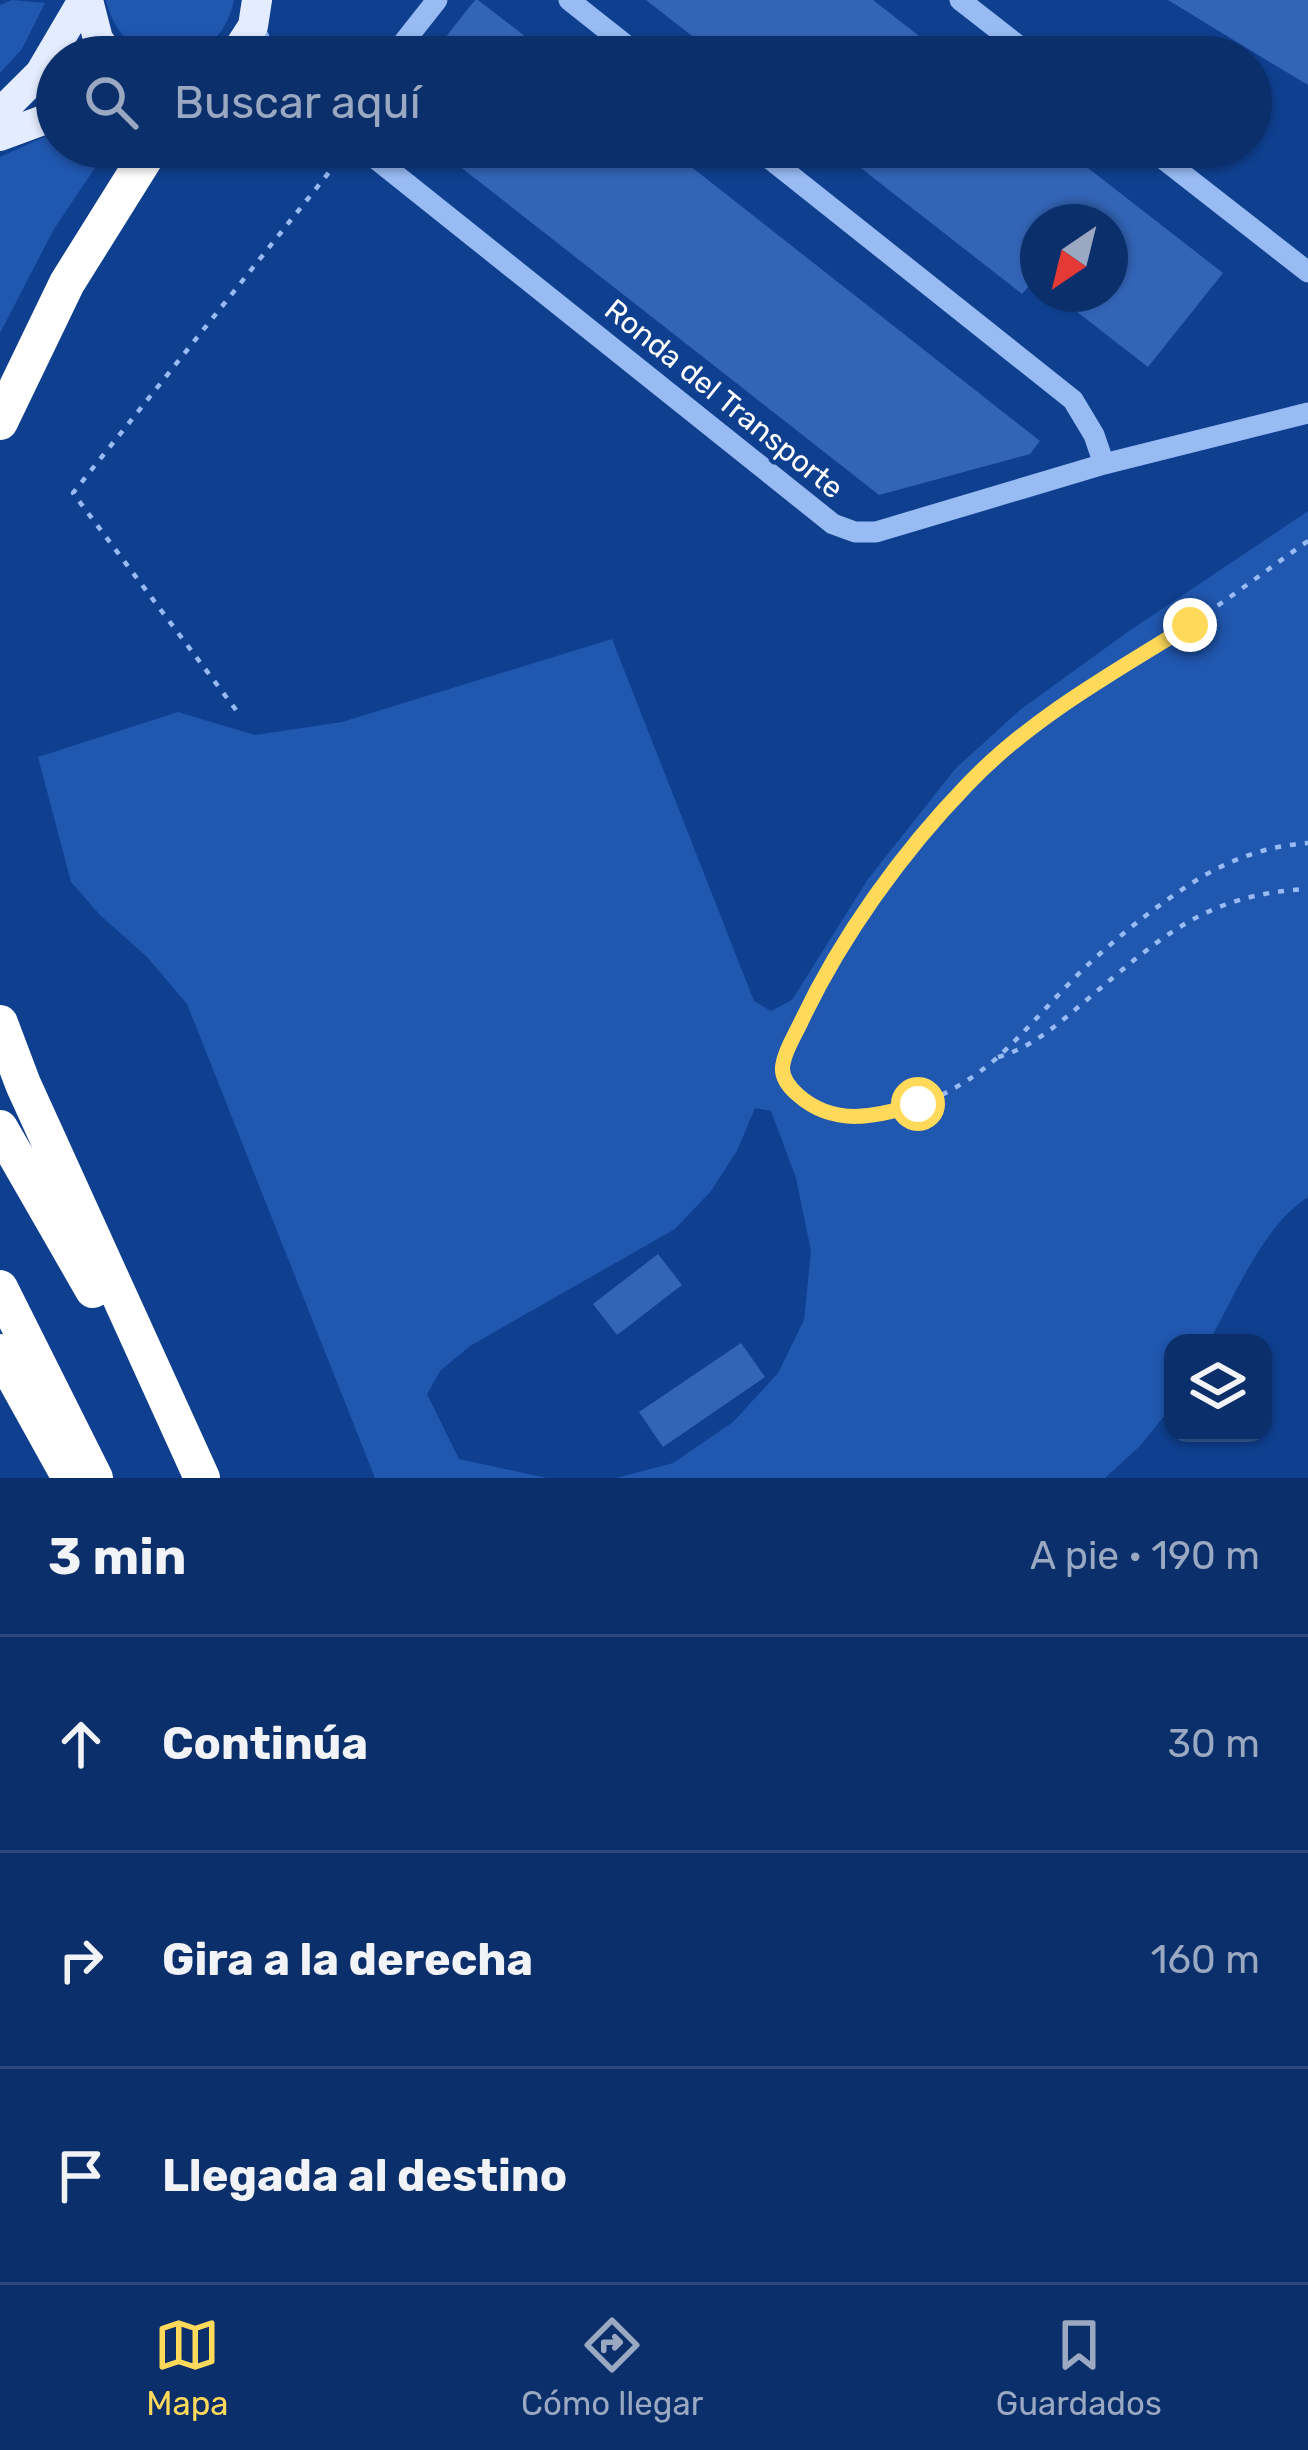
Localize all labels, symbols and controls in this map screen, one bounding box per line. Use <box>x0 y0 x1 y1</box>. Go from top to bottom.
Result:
search box <box>36 36 1272 168</box>
icon: search <box>78 69 144 135</box>
text: Buscar aquí <box>174 76 421 129</box>
north arrow <box>1020 204 1128 312</box>
street label: Ronda del Transporte <box>598 292 850 506</box>
route end <box>1163 598 1217 652</box>
route start <box>891 1077 945 1131</box>
map controls <box>1164 1334 1272 1442</box>
button: layers <box>1164 1334 1272 1442</box>
text: 3 min <box>48 1526 187 1587</box>
text: A pie · 190 m <box>1030 1533 1260 1579</box>
icon: ahead <box>48 1711 114 1777</box>
text: Continúa <box>162 1717 368 1770</box>
text: 30 m <box>1168 1721 1260 1767</box>
icon: right <box>48 1927 114 1993</box>
text: Gira a la derecha <box>162 1933 533 1986</box>
text: 160 m <box>1151 1937 1260 1983</box>
icon: arrive <box>48 2143 114 2209</box>
text: Llegada al destino <box>162 2149 567 2202</box>
tab: Mapa <box>146 2312 229 2423</box>
tab: Cómo llegar <box>521 2312 703 2423</box>
tab: Guardados <box>996 2312 1162 2423</box>

